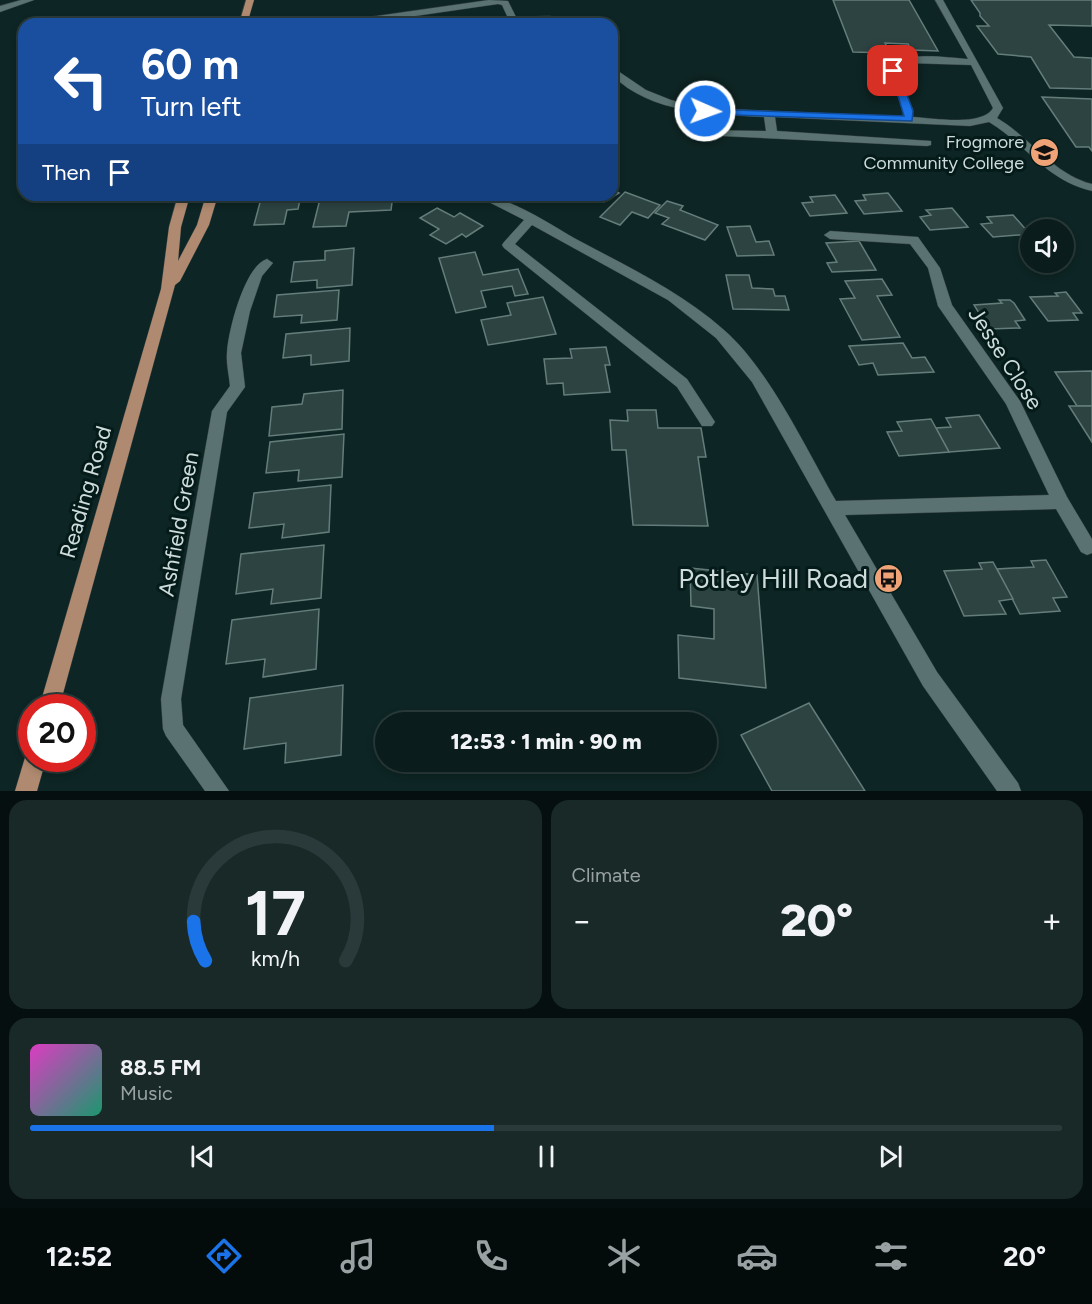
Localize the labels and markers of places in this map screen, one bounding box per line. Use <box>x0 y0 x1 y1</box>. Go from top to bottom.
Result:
pin <box>867 45 918 96</box>
place label: Frogmore Community College <box>863 131 1024 174</box>
school or university icon: Frogmore Community College <box>1029 136 1061 168</box>
place label: Potley Hill Road <box>678 562 868 595</box>
bus stop icon: Potley Hill Road <box>873 563 905 595</box>

